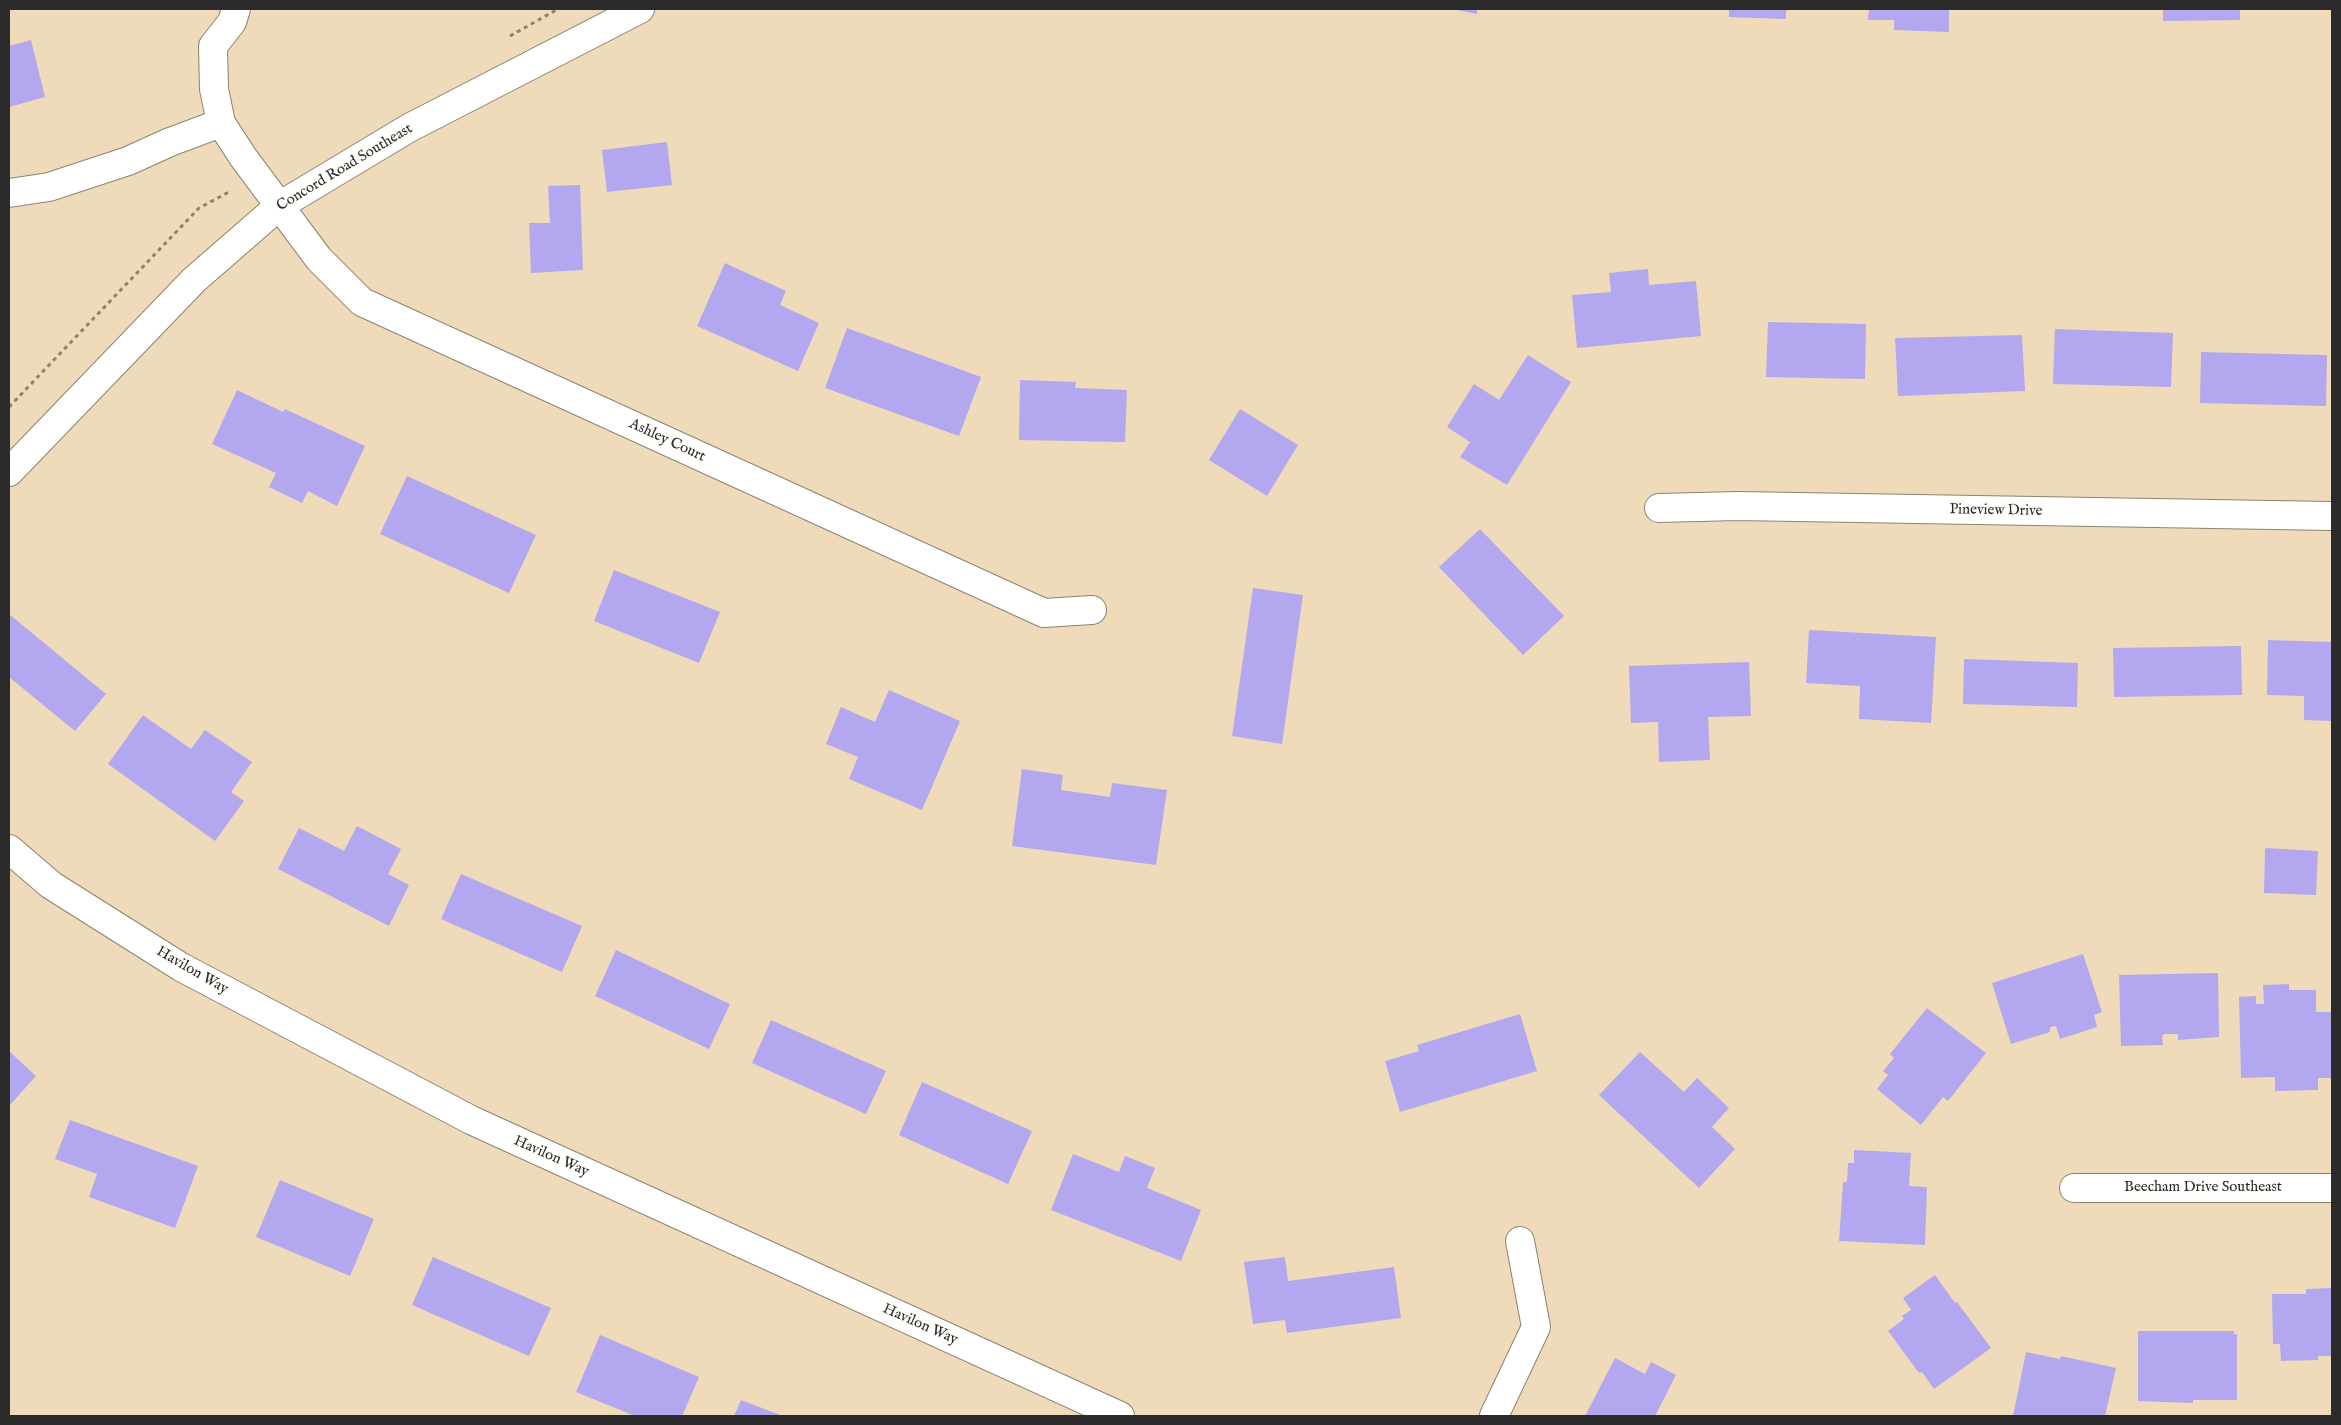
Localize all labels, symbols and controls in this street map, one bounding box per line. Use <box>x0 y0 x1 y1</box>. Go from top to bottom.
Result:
street label: Concord Road Southeast <box>274 120 416 216</box>
street label: Ashley Court <box>626 415 708 467</box>
street label: Pineview Drive <box>1949 501 2043 521</box>
street label: Havilon Way <box>153 943 231 999</box>
street label: Havilon Way <box>511 1132 591 1182</box>
street label: Beecham Drive Southeast <box>2124 1179 2282 1197</box>
street label: Havilon Way <box>880 1300 960 1350</box>

